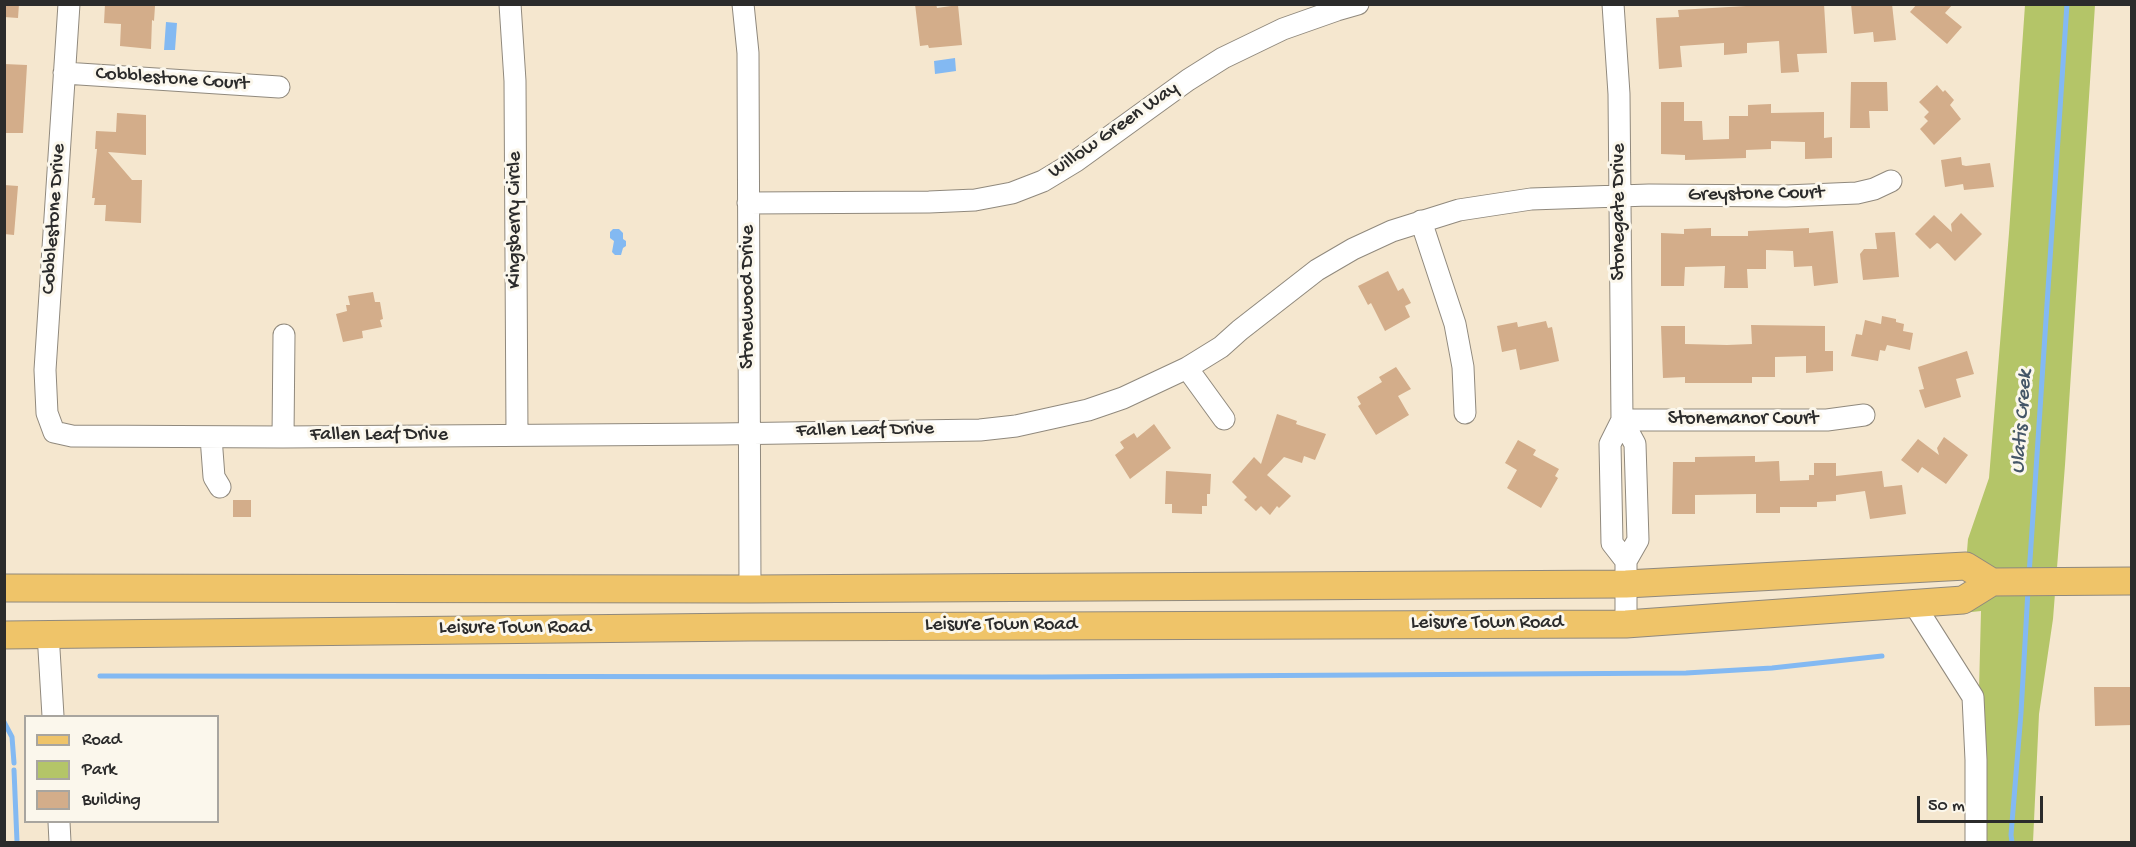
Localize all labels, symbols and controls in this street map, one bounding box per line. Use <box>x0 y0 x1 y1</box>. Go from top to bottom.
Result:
street label: Cobblestone Court <box>95 63 249 97</box>
street label: Willow Green Way <box>1044 77 1184 185</box>
street label: Cobblestone Drive <box>38 143 72 295</box>
street label: Stonegate Drive <box>1608 144 1632 280</box>
street label: Kingsberry Circle <box>504 152 528 288</box>
street label: Greystone Court <box>1688 182 1824 208</box>
street label: Stonewood Drive <box>737 225 761 369</box>
water label: Ulatis Creek <box>2007 369 2039 475</box>
street label: Stonemanor Court <box>1668 408 1818 432</box>
street label: Fallen Leaf Drive <box>796 418 934 444</box>
street label: Fallen Leaf Drive <box>310 424 448 448</box>
street label: Leisure Town Road <box>1411 612 1563 636</box>
street label: Leisure Town Road <box>925 614 1077 638</box>
street label: Leisure Town Road <box>439 617 591 641</box>
legend <box>24 715 219 823</box>
text: Road <box>82 730 121 751</box>
text: Park <box>82 760 116 781</box>
scale bar <box>1920 784 2046 822</box>
text: Building <box>82 790 141 811</box>
text: 50 m <box>1928 796 1965 817</box>

